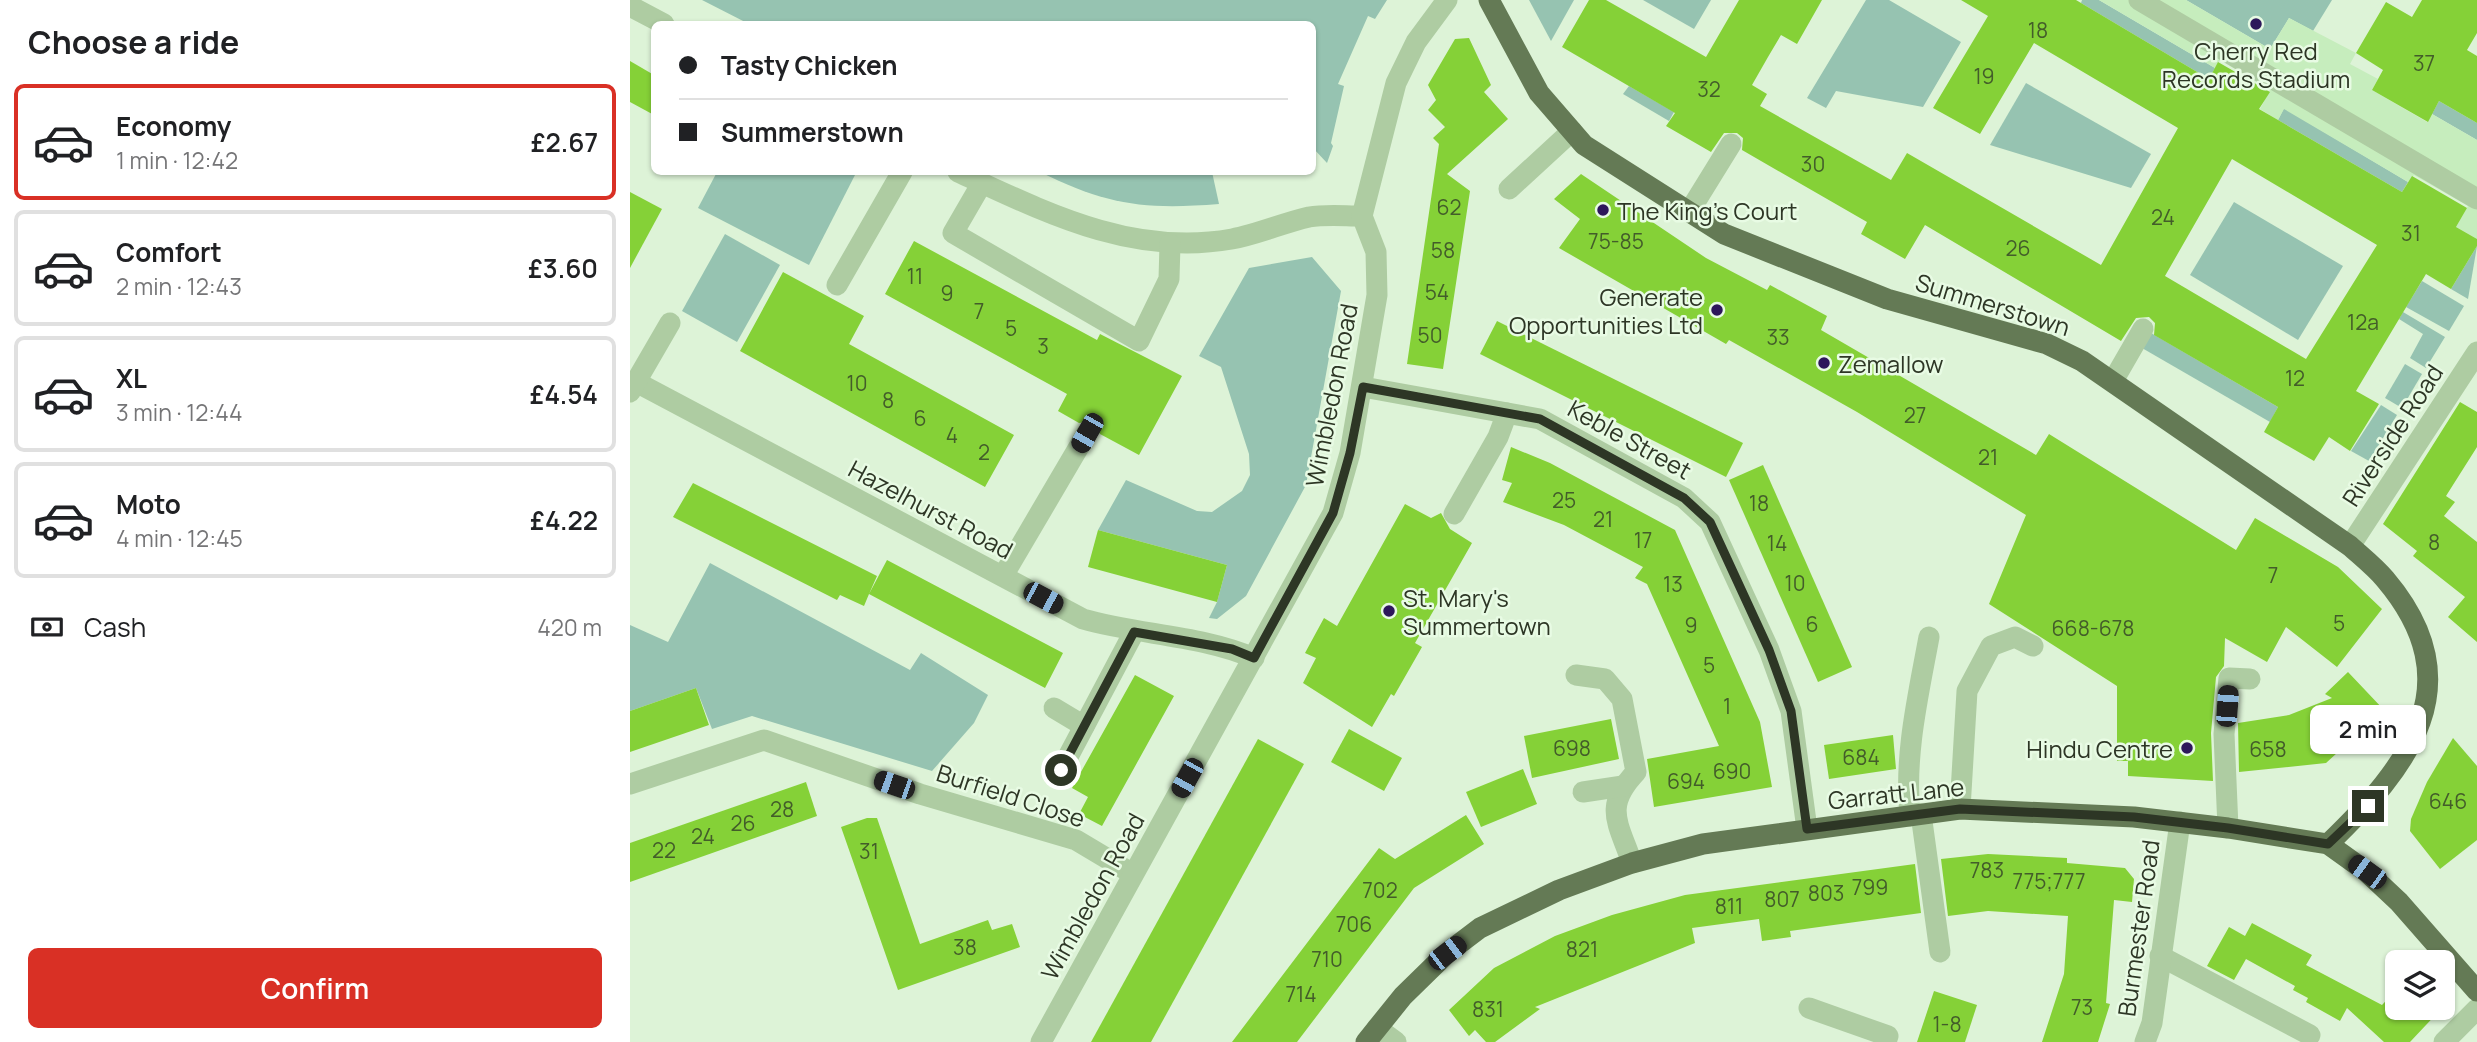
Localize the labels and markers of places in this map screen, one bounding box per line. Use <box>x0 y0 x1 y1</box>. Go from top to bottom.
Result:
marker: Cherry Red Records Stadium <box>2248 16 2264 32</box>
place label: Cherry Red Records Stadium <box>2162 34 2350 95</box>
place label: The King's Court <box>1617 194 1797 227</box>
marker: The King's Court <box>1595 202 1611 218</box>
place label: Generate Opportunities Ltd <box>1509 280 1703 341</box>
marker: Generate Opportunities Ltd <box>1709 302 1725 318</box>
place label: Zemallow <box>1838 347 1943 380</box>
marker: Zemallow <box>1816 355 1832 371</box>
place label: St. Mary's Summertown <box>1403 581 1551 642</box>
marker: St. Mary's Summertown <box>1381 603 1397 619</box>
place label: Hindu Centre <box>2026 732 2173 765</box>
marker: Hindu Centre <box>2179 740 2195 756</box>

